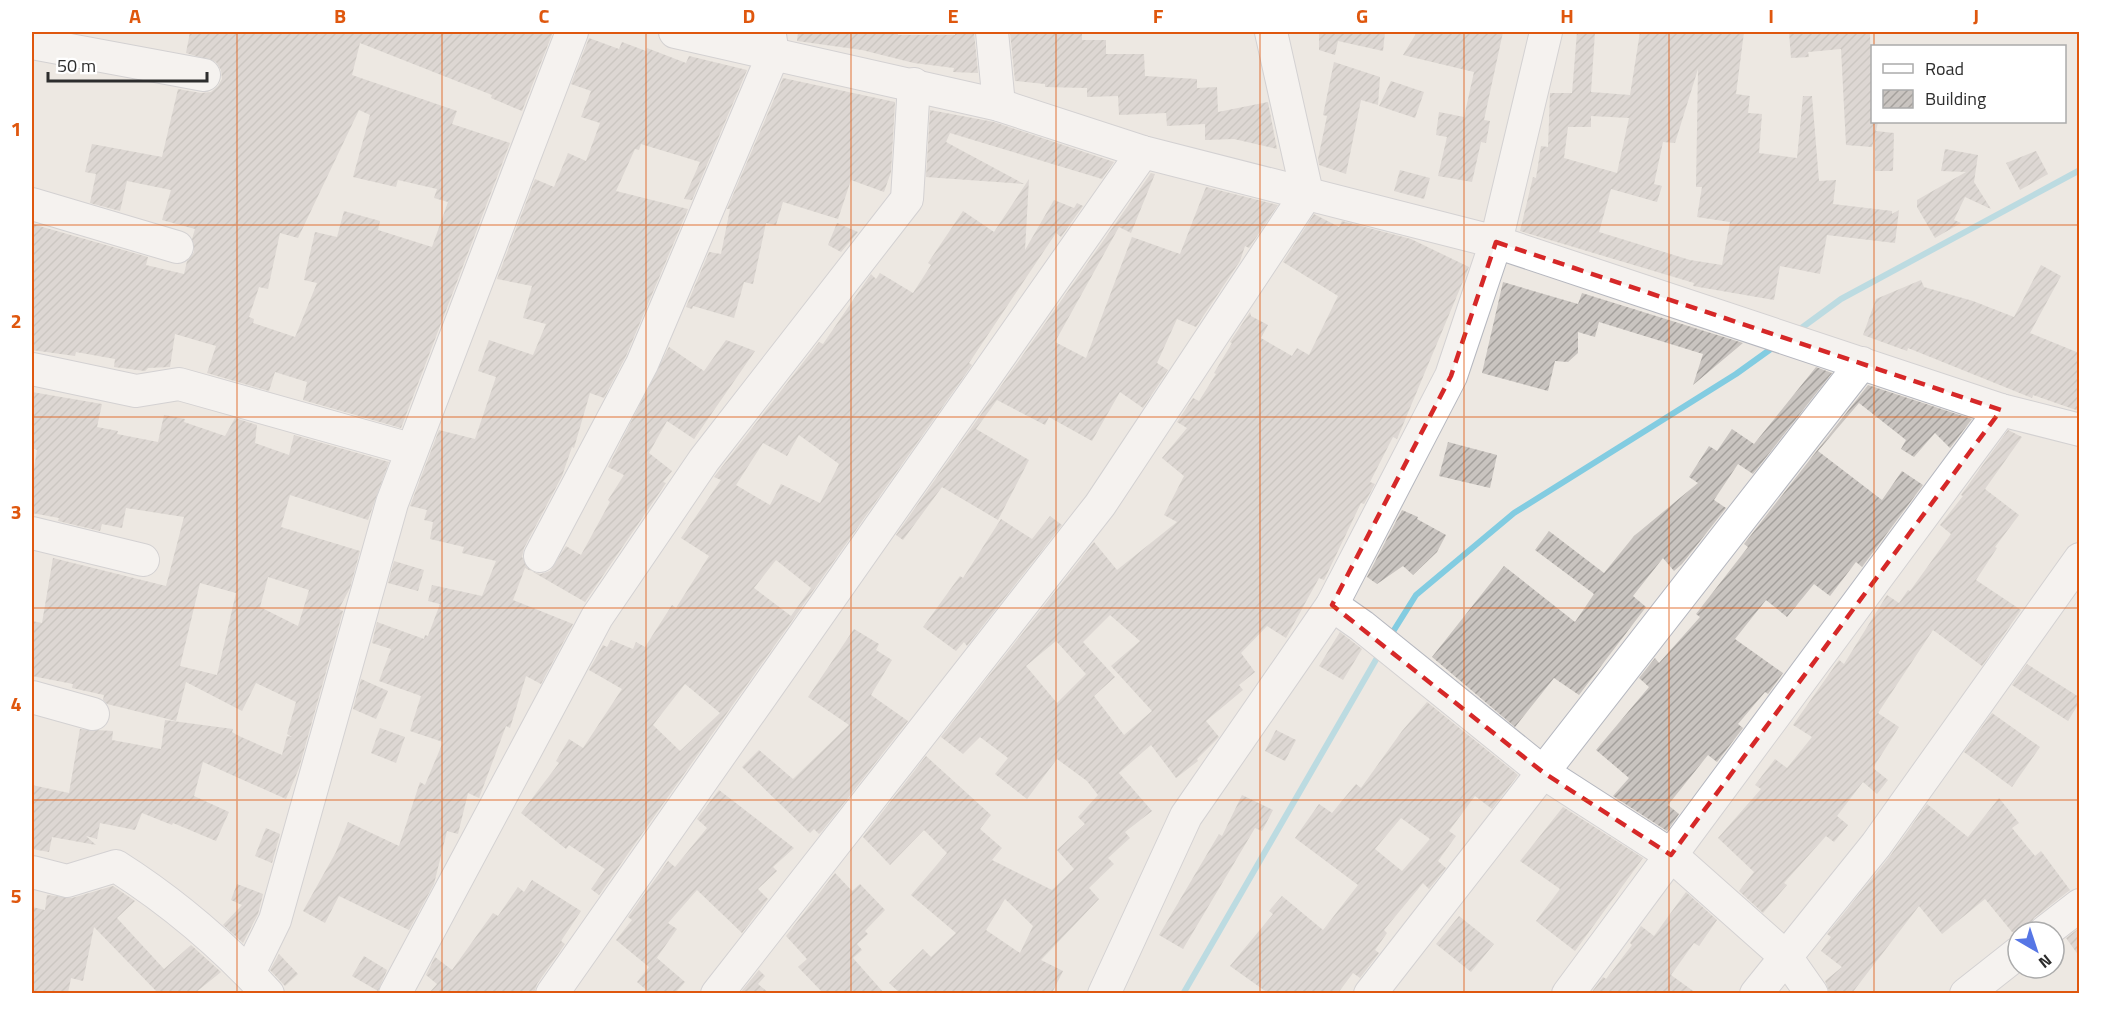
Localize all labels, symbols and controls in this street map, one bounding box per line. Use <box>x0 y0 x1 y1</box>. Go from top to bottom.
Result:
text: A <box>129 0 141 31</box>
text: B <box>334 0 346 31</box>
text: C <box>539 0 550 31</box>
text: D <box>743 0 755 31</box>
text: E <box>947 0 959 31</box>
text: F <box>1153 0 1164 31</box>
text: G <box>1356 0 1368 31</box>
text: H <box>1560 0 1574 31</box>
text: I <box>1768 0 1774 31</box>
text: J <box>1973 0 1979 31</box>
scale bar <box>48 45 207 83</box>
legend <box>1871 45 2066 123</box>
text: 50 m <box>57 52 96 79</box>
text: Road <box>1925 55 1964 82</box>
text: Building <box>1925 85 1986 112</box>
text: 1 <box>10 113 22 144</box>
text: 2 <box>10 305 22 336</box>
text: 3 <box>10 496 22 527</box>
text: 4 <box>10 688 22 719</box>
text: 5 <box>10 880 22 911</box>
north arrow <box>2006 920 2066 980</box>
text: N <box>2034 949 2057 974</box>

